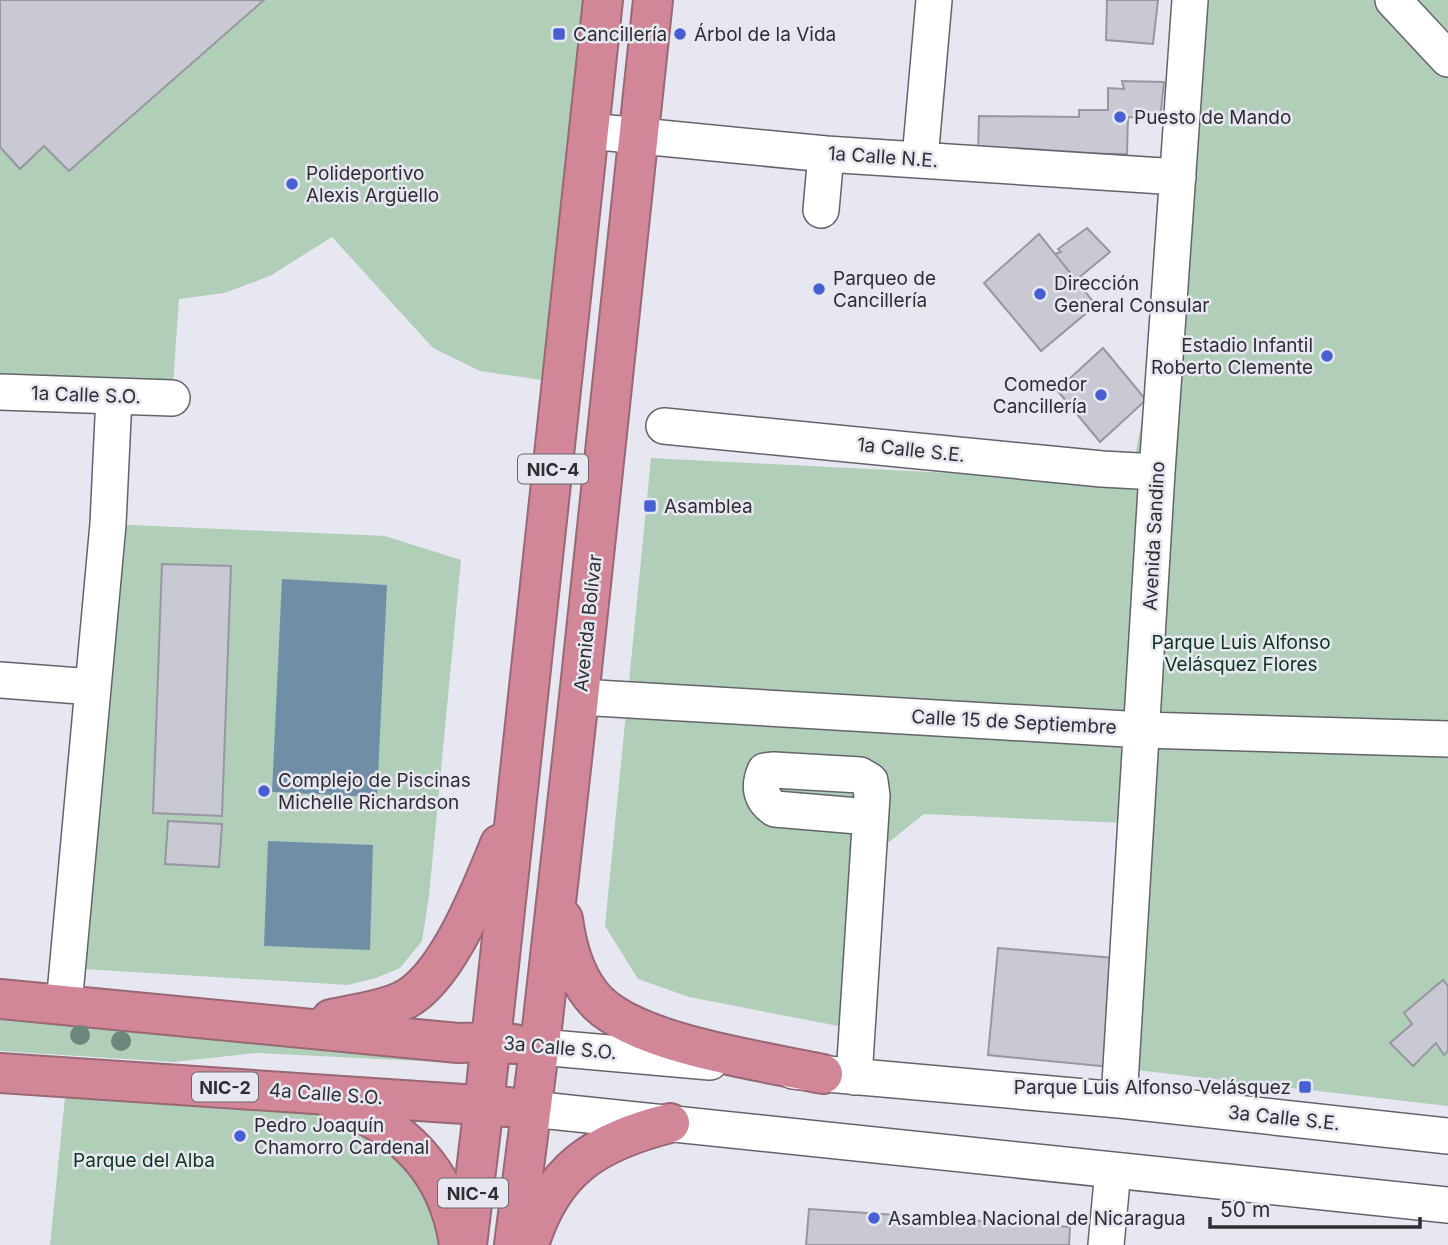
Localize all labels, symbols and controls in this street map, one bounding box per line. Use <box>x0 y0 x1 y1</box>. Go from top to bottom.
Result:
place label: Árbol de la Vida <box>694 22 836 46</box>
place label: Cancillería <box>573 23 667 46</box>
marker: Cancillería <box>551 26 567 42</box>
marker: Árbol de la Vida <box>672 26 688 42</box>
place label: Puesto de Mando <box>1134 106 1291 129</box>
marker: Puesto de Mando <box>1112 109 1128 125</box>
street label: 1a Calle N.E. <box>827 142 939 172</box>
place label: Polideportivo Alexis Argüello <box>306 162 439 207</box>
marker: Polideportivo Alexis Argüello <box>284 176 300 192</box>
place label: Parqueo de Cancillería <box>833 267 936 312</box>
place label: Dirección General Consular <box>1054 272 1210 317</box>
marker: Parqueo de Cancillería <box>811 281 827 297</box>
marker: Dirección General Consular <box>1032 286 1048 302</box>
place label: Estadio Infantil Roberto Clemente <box>1151 334 1313 379</box>
marker: Estadio Infantil Roberto Clemente <box>1319 348 1335 364</box>
place label: Comedor Cancillería <box>993 373 1087 418</box>
street label: 1a Calle S.O. <box>31 382 141 408</box>
marker: Comedor Cancillería <box>1093 387 1109 403</box>
street label: 1a Calle S.E. <box>856 433 966 467</box>
road number: NIC-4 <box>518 454 588 484</box>
street label: Avenida Sandino <box>1139 461 1169 611</box>
place label: Asamblea <box>664 495 753 518</box>
marker: Asamblea <box>642 498 658 514</box>
street label: Avenida Bolívar <box>569 553 607 693</box>
park label: Parque Luis Alfonso Velásquez Flores <box>1151 631 1331 676</box>
street label: Calle 15 de Septiembre <box>911 705 1117 739</box>
place label: Complejo de Piscinas Michelle Richardson <box>278 769 471 814</box>
marker: Complejo de Piscinas Michelle Richardson <box>256 783 272 799</box>
street label: 3a Calle S.O. <box>502 1032 618 1064</box>
road number: NIC-2 <box>192 1072 258 1102</box>
place label: Parque Luis Alfonso Velásquez <box>1014 1076 1291 1099</box>
street label: 4a Calle S.O. <box>268 1079 384 1109</box>
marker: Parque Luis Alfonso Velásquez <box>1297 1079 1313 1095</box>
street label: 3a Calle S.E. <box>1227 1101 1341 1135</box>
place label: Pedro Joaquín Chamorro Cardenal <box>254 1114 429 1159</box>
marker: Pedro Joaquín Chamorro Cardenal <box>232 1128 248 1144</box>
park label: Parque del Alba <box>73 1149 215 1172</box>
road number: NIC-4 <box>438 1178 508 1208</box>
scale bar <box>1210 1186 1420 1230</box>
text: 50 m <box>1220 1197 1270 1222</box>
place label: Asamblea Nacional de Nicaragua <box>888 1207 1186 1230</box>
marker: Asamblea Nacional de Nicaragua <box>866 1210 882 1226</box>

